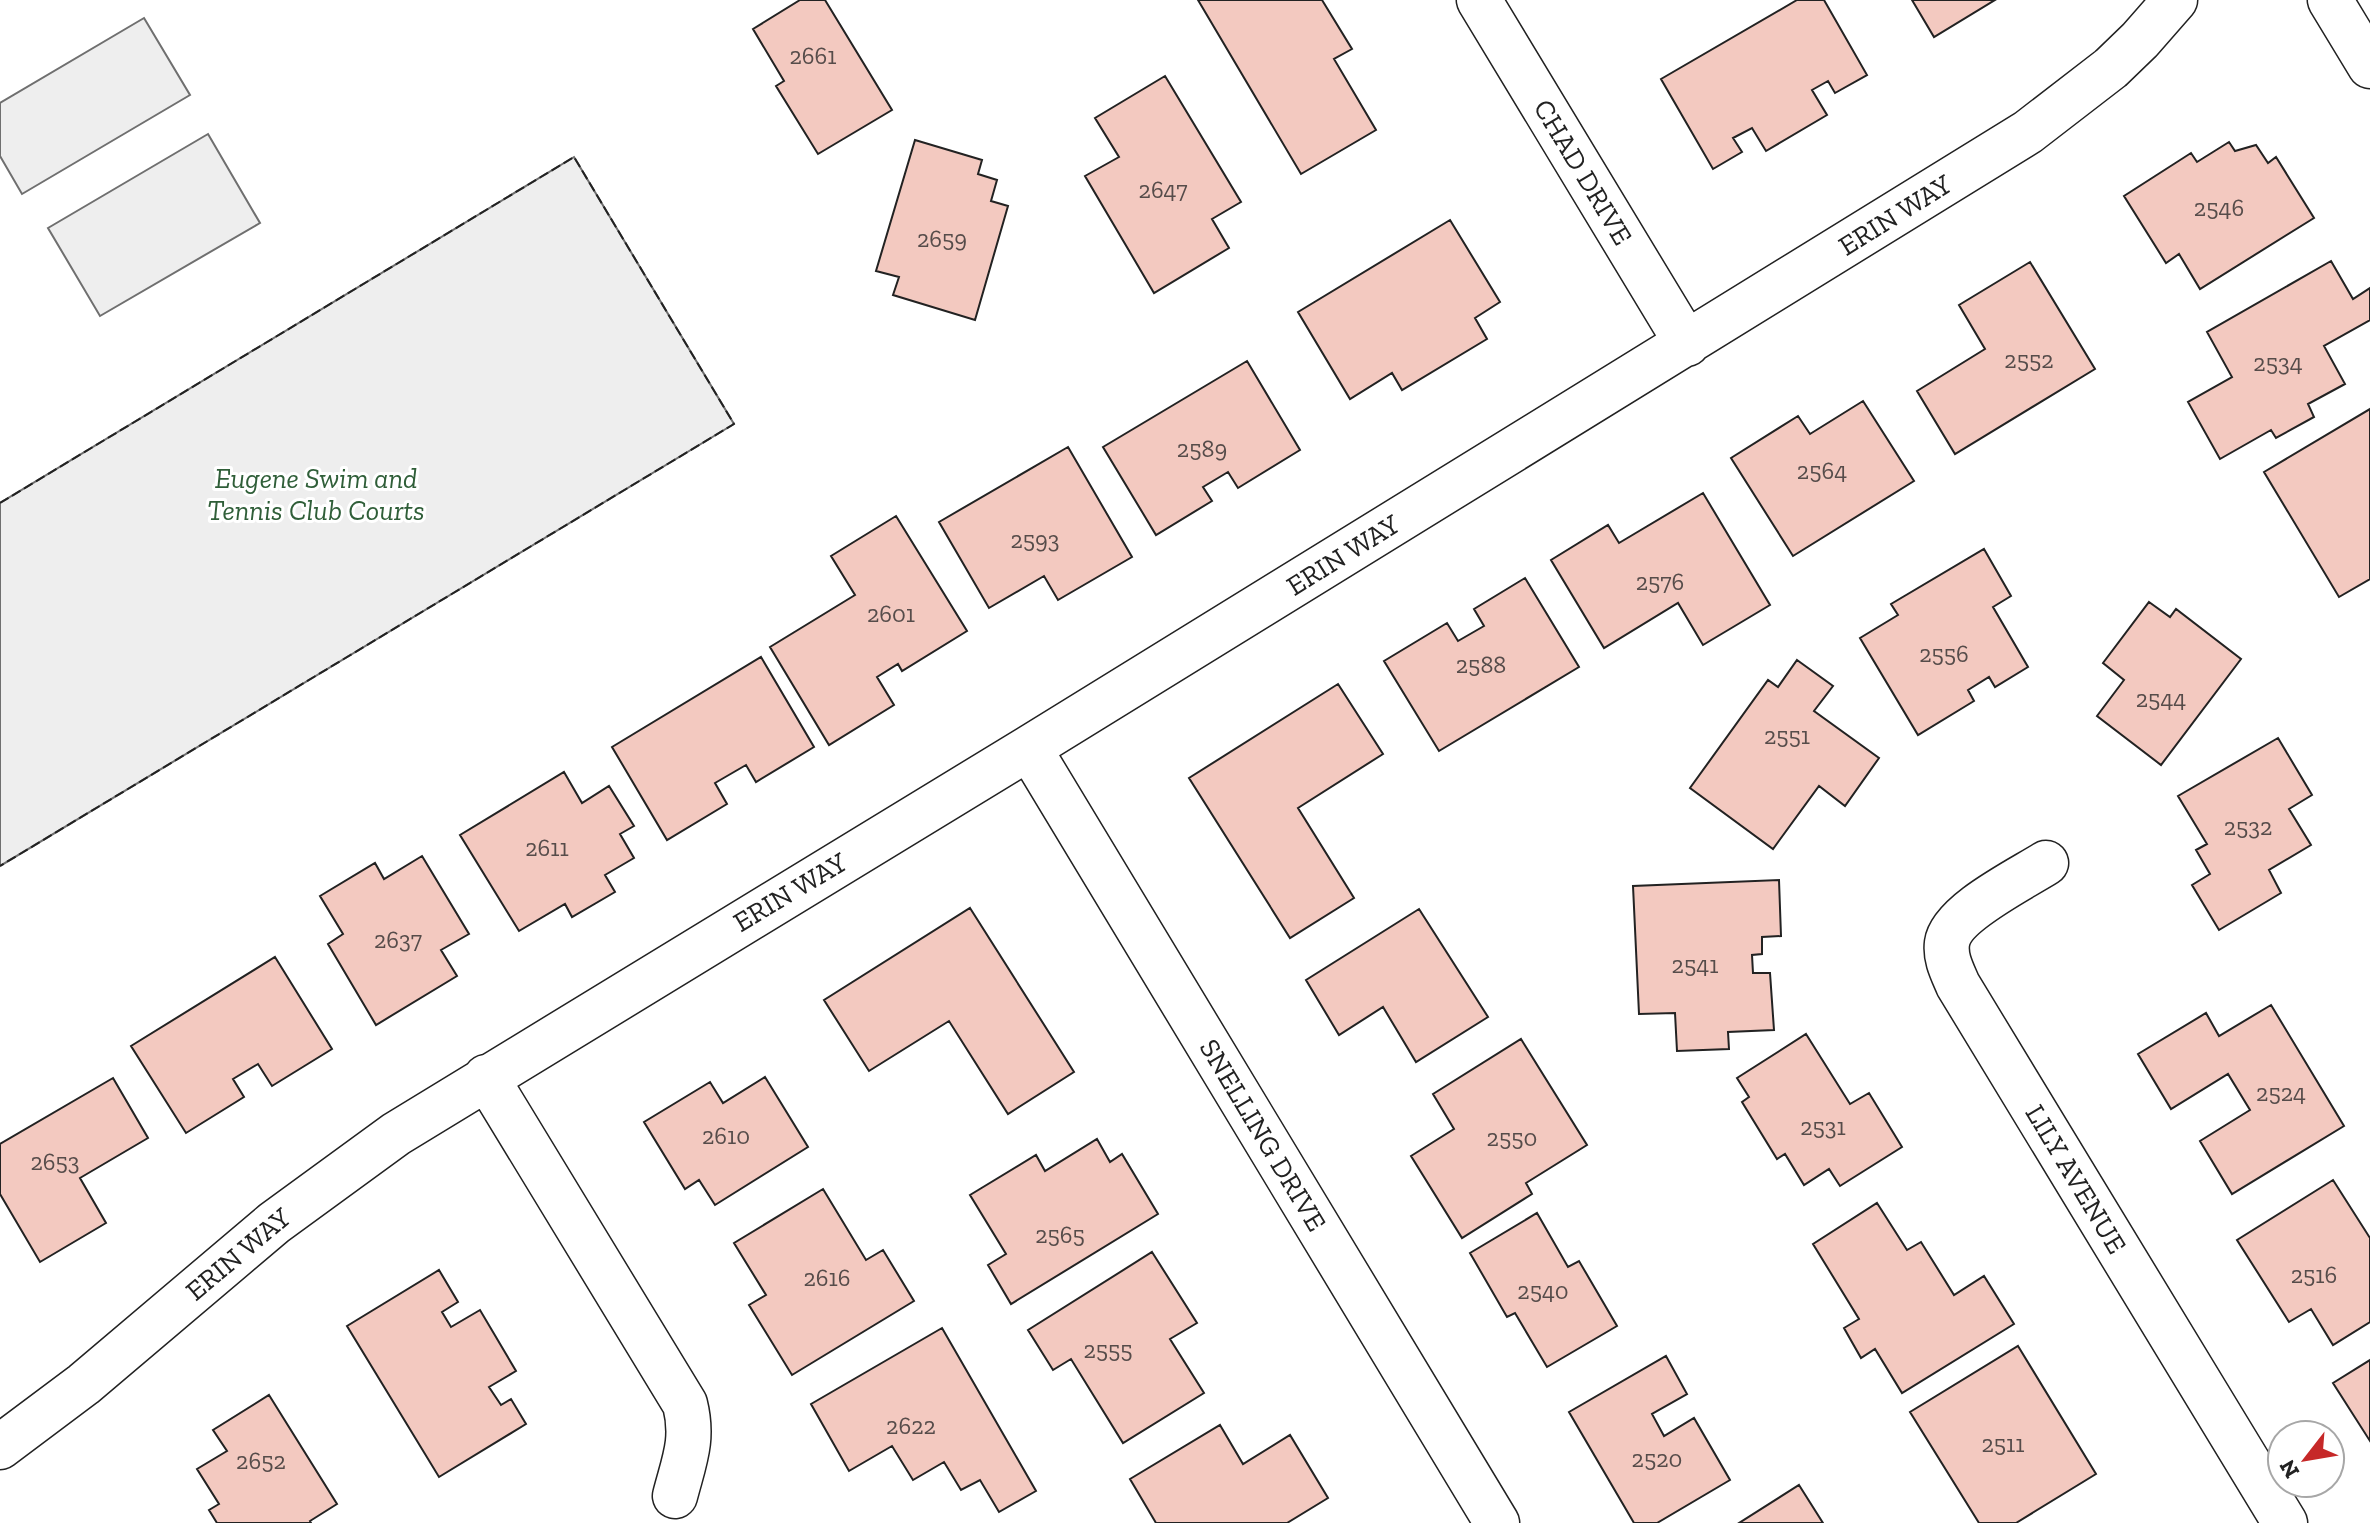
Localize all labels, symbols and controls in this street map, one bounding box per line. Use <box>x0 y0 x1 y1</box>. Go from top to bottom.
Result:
house number: 2661 <box>789 41 837 70</box>
street label: CHAD DRIVE <box>1527 93 1639 251</box>
street label: ERIN WAY <box>1833 167 1958 263</box>
house number: 2647 <box>1139 175 1187 204</box>
house number: 2546 <box>2194 193 2244 222</box>
house number: 2659 <box>917 224 967 253</box>
house number: 2552 <box>2004 345 2054 374</box>
house number: 2534 <box>2253 348 2303 377</box>
house number: 2589 <box>1177 434 1227 463</box>
house number: 2564 <box>1797 456 1847 485</box>
park label: Eugene Swim and Tennis Club Courts <box>207 462 425 527</box>
street label: ERIN WAY <box>1281 507 1406 603</box>
house number: 2593 <box>1010 525 1060 554</box>
house number: 2576 <box>1636 567 1684 596</box>
house number: 2601 <box>867 599 915 628</box>
house number: 2556 <box>1919 639 1969 668</box>
house number: 2588 <box>1456 650 1506 679</box>
house number: 2544 <box>2136 684 2186 713</box>
house number: 2551 <box>1764 721 1810 750</box>
house number: 2532 <box>2224 812 2272 841</box>
house number: 2611 <box>525 833 569 862</box>
street label: ERIN WAY <box>727 845 853 939</box>
house number: 2637 <box>374 925 422 954</box>
house number: 2541 <box>1672 950 1718 979</box>
street label: SNELLING DRIVE <box>1193 1033 1333 1237</box>
house number: 2524 <box>2256 1078 2306 1107</box>
street label: LILY AVENUE <box>2019 1098 2133 1260</box>
house number: 2531 <box>1800 1112 1846 1141</box>
house number: 2610 <box>702 1121 750 1150</box>
house number: 2550 <box>1487 1123 1537 1152</box>
house number: 2653 <box>30 1147 80 1176</box>
street label: ERIN WAY <box>179 1200 298 1307</box>
house number: 2565 <box>1035 1220 1085 1249</box>
house number: 2516 <box>2291 1260 2337 1289</box>
house number: 2616 <box>803 1263 851 1292</box>
house number: 2540 <box>1517 1276 1569 1305</box>
house number: 2555 <box>1083 1335 1133 1364</box>
house number: 2622 <box>886 1411 936 1440</box>
north arrow <box>2266 1419 2346 1499</box>
house number: 2511 <box>1981 1429 2025 1458</box>
house number: 2520 <box>1632 1444 1682 1473</box>
house number: 2652 <box>236 1446 286 1475</box>
text: N <box>2273 1455 2305 1483</box>

